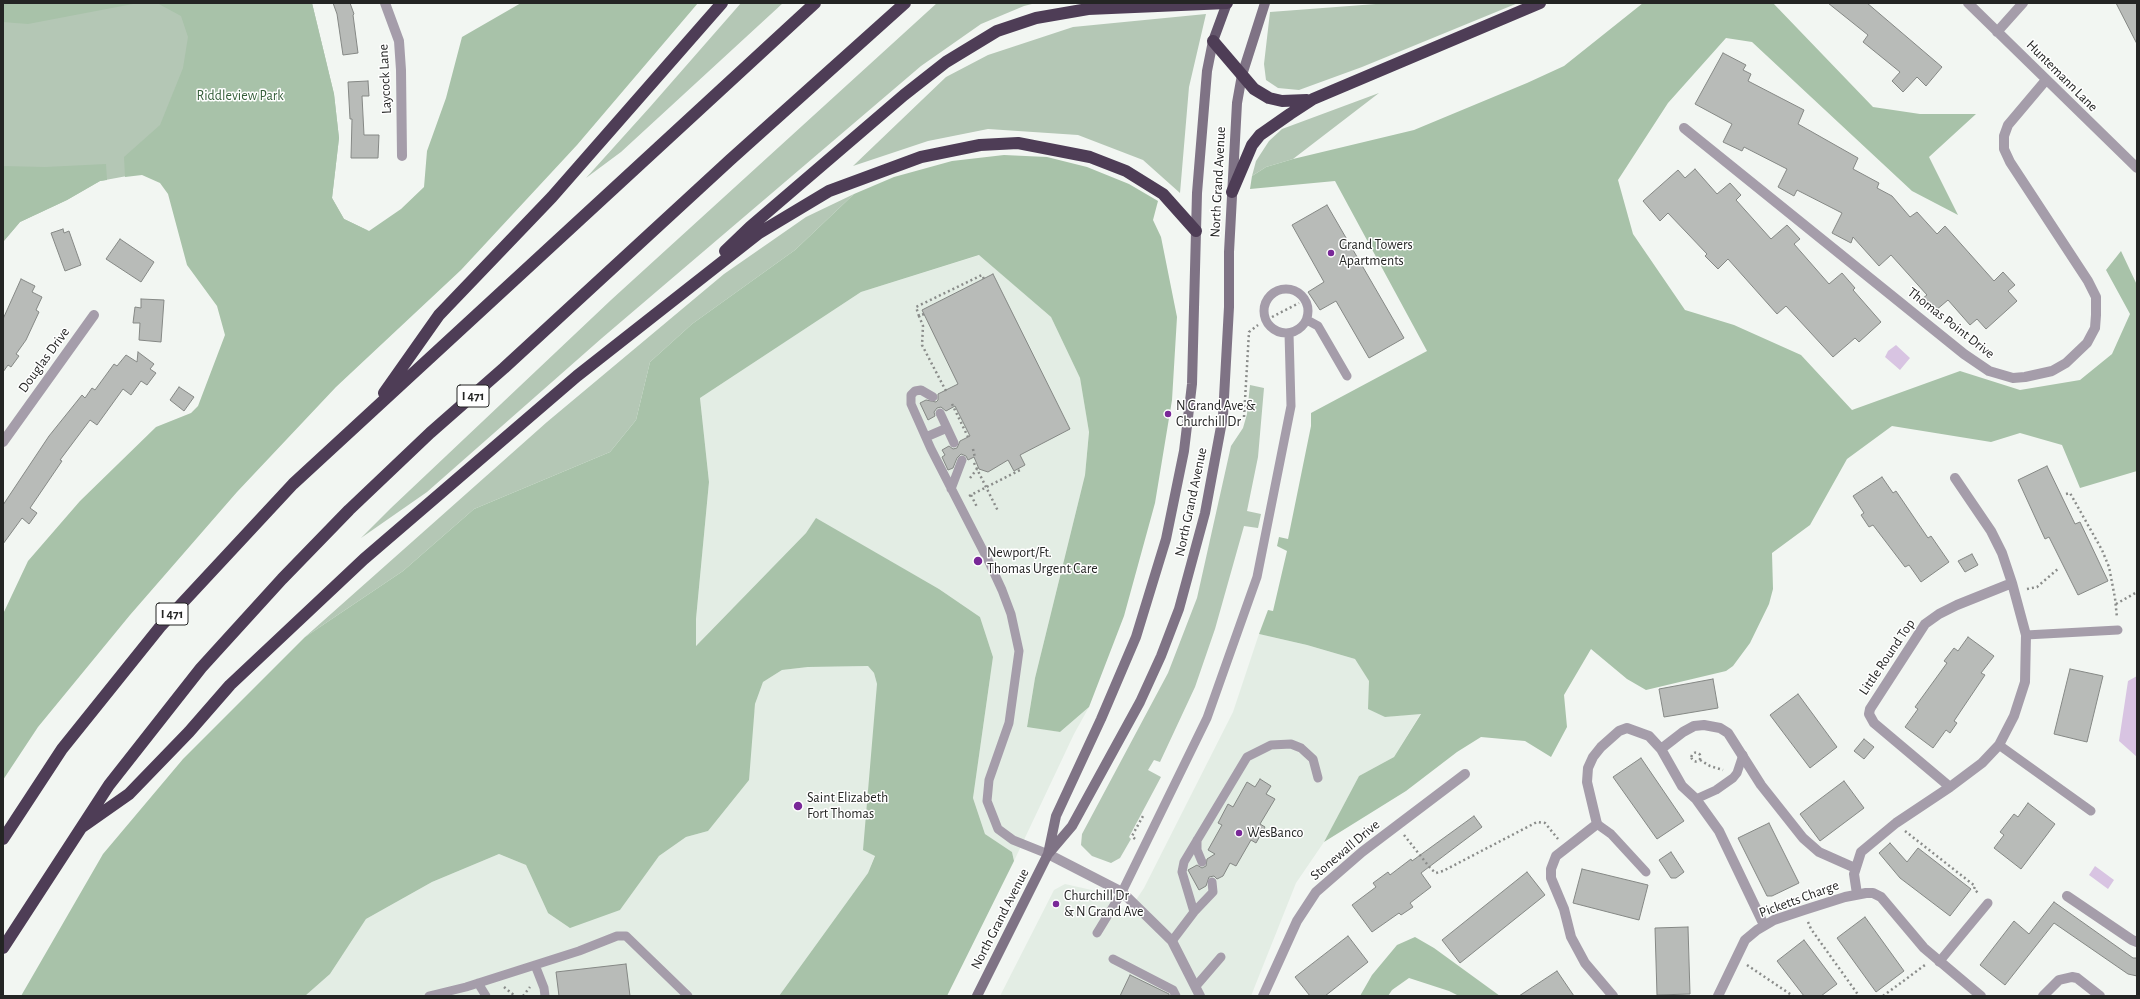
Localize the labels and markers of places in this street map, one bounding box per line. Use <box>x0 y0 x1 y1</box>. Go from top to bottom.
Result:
place label: Grand Towers Apartments <box>1339 237 1413 270</box>
marker: Grand Towers Apartments <box>1326 248 1336 258</box>
place label: N Grand Ave & Churchill Dr <box>1176 398 1256 430</box>
marker: N Grand Ave & Churchill Dr <box>1163 409 1173 419</box>
place label: Newport/Ft. Thomas Urgent Care <box>987 545 1098 578</box>
marker: Newport/Ft. Thomas Urgent Care <box>972 555 984 567</box>
place label: Saint Elizabeth Fort Thomas <box>807 790 888 822</box>
marker: Saint Elizabeth Fort Thomas <box>792 800 804 812</box>
place label: WesBanco <box>1247 825 1303 841</box>
marker: WesBanco <box>1234 828 1244 838</box>
place label: Churchill Dr & N Grand Ave <box>1064 888 1144 920</box>
marker: Churchill Dr & N Grand Ave <box>1051 899 1061 909</box>

